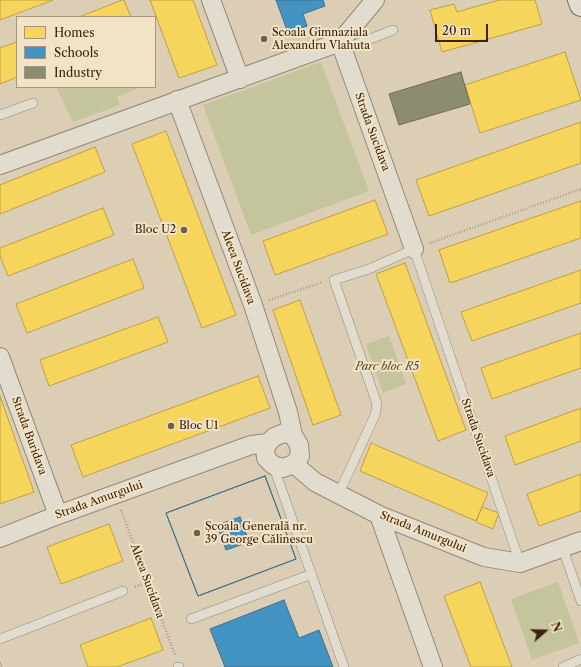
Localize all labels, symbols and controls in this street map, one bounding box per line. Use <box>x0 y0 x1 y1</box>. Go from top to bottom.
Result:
legend <box>16 16 156 88</box>
scale bar <box>437 16 490 42</box>
text: 20 m <box>442 23 471 38</box>
text: Homes <box>54 25 94 40</box>
place label: Scoala Gimnaziala Alexandru Vlahuta <box>272 26 370 52</box>
marker: Scoala Gimnaziala Alexandru Vlahuta <box>259 34 269 44</box>
text: Schools <box>54 45 99 60</box>
text: Industry <box>54 65 102 80</box>
street label: Strada Sucidava <box>352 91 392 173</box>
place label: Bloc U2 <box>135 223 176 237</box>
marker: Bloc U2 <box>179 225 189 235</box>
street label: Aleea Sucidava <box>218 228 258 306</box>
park label: Parc bloc R5 <box>355 360 419 374</box>
street label: Strada Buridava <box>9 395 49 477</box>
street label: Strada Sucidava <box>458 397 498 479</box>
place label: Bloc U1 <box>179 419 218 433</box>
marker: Bloc U1 <box>166 421 176 431</box>
street label: Strada Amurgului <box>54 478 144 522</box>
street label: Strada Amurgului <box>378 509 468 555</box>
place label: Școala Generală nr. 39 George Călinescu <box>205 520 313 546</box>
marker: Școala Generală nr. 39 George Călinescu <box>192 528 202 538</box>
street label: Aleea Sucidava <box>127 542 167 620</box>
north arrow <box>525 611 565 651</box>
text: N <box>548 620 564 634</box>

